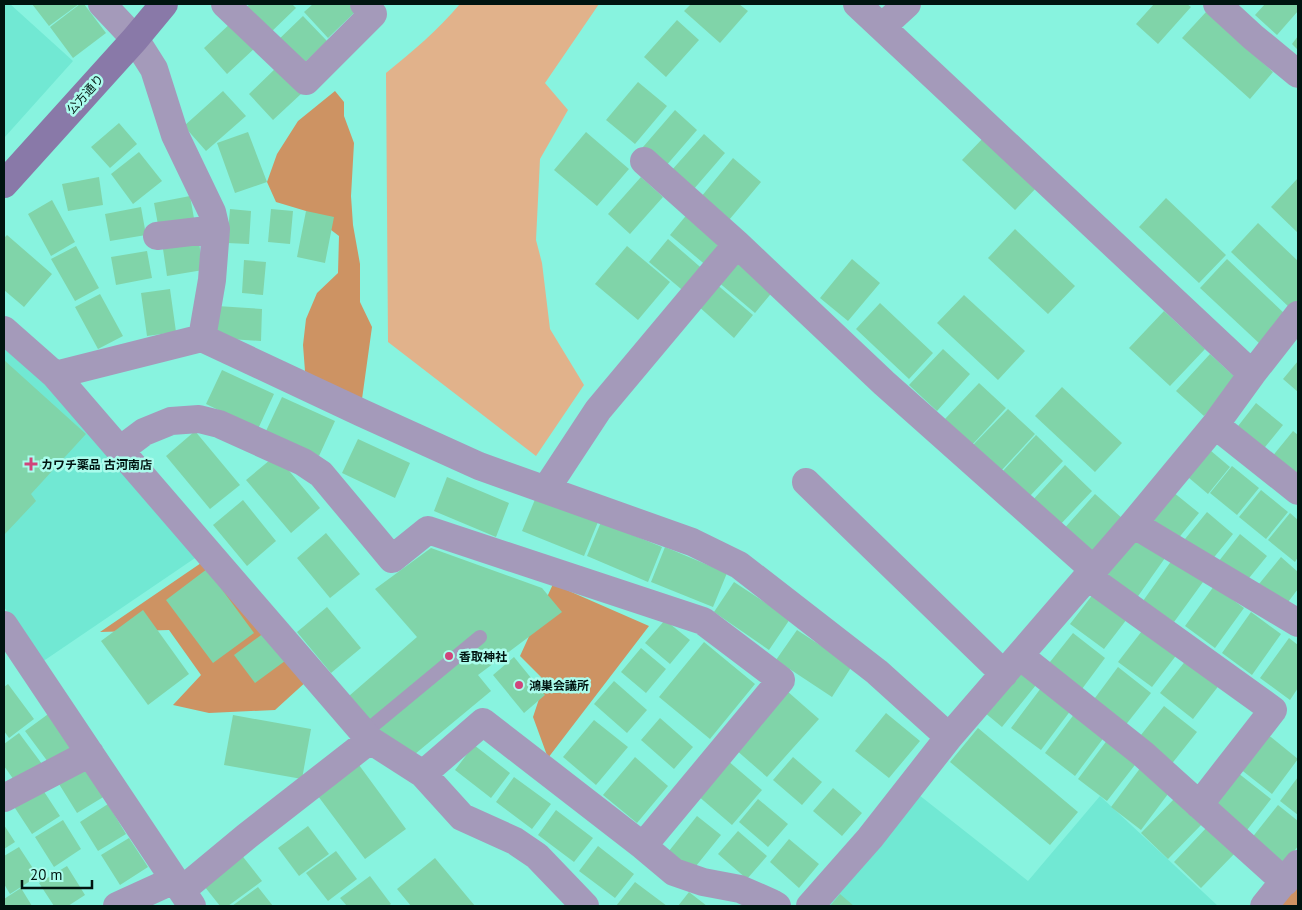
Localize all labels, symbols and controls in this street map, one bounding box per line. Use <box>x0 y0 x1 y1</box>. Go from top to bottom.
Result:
street label: 公方通り <box>63 71 107 117</box>
place label: カワチ薬品 古河南店 <box>41 457 152 472</box>
marker: カワチ薬品 古河南店 <box>25 458 37 470</box>
place label: 香取神社 <box>459 649 507 664</box>
marker: 香取神社 <box>443 650 455 662</box>
place label: 鴻巣会議所 <box>529 678 589 693</box>
marker: 鴻巣会議所 <box>513 679 525 691</box>
scale bar <box>22 858 92 890</box>
text: 20 m <box>30 865 63 884</box>

